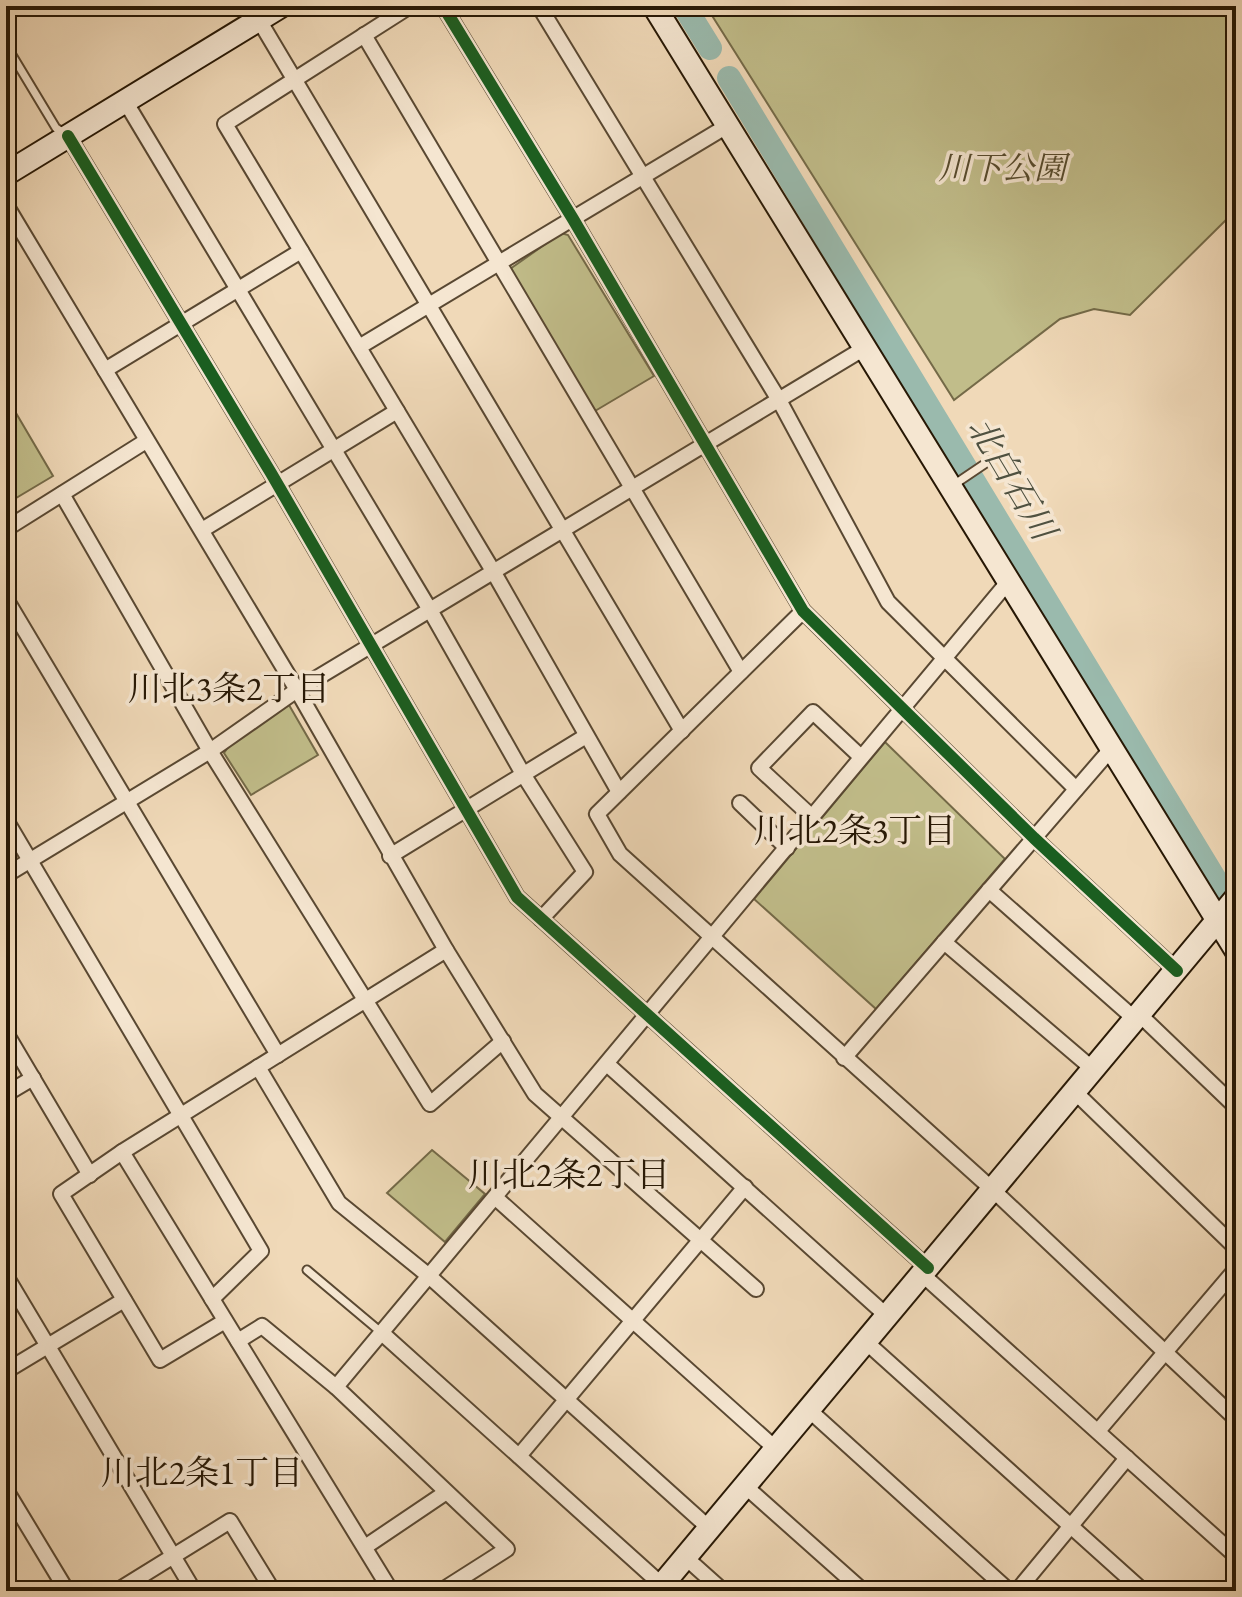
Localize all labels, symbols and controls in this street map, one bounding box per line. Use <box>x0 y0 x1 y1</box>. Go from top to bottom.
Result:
park label: 川下公園 <box>938 147 1071 189</box>
water label: 北白石川 <box>958 408 1068 551</box>
district label: 川北3条2丁目 <box>128 666 330 710</box>
district label: 川北2条3丁目 <box>754 808 956 852</box>
district label: 川北2条2丁目 <box>468 1152 670 1196</box>
district label: 川北2条1丁目 <box>101 1450 303 1494</box>

